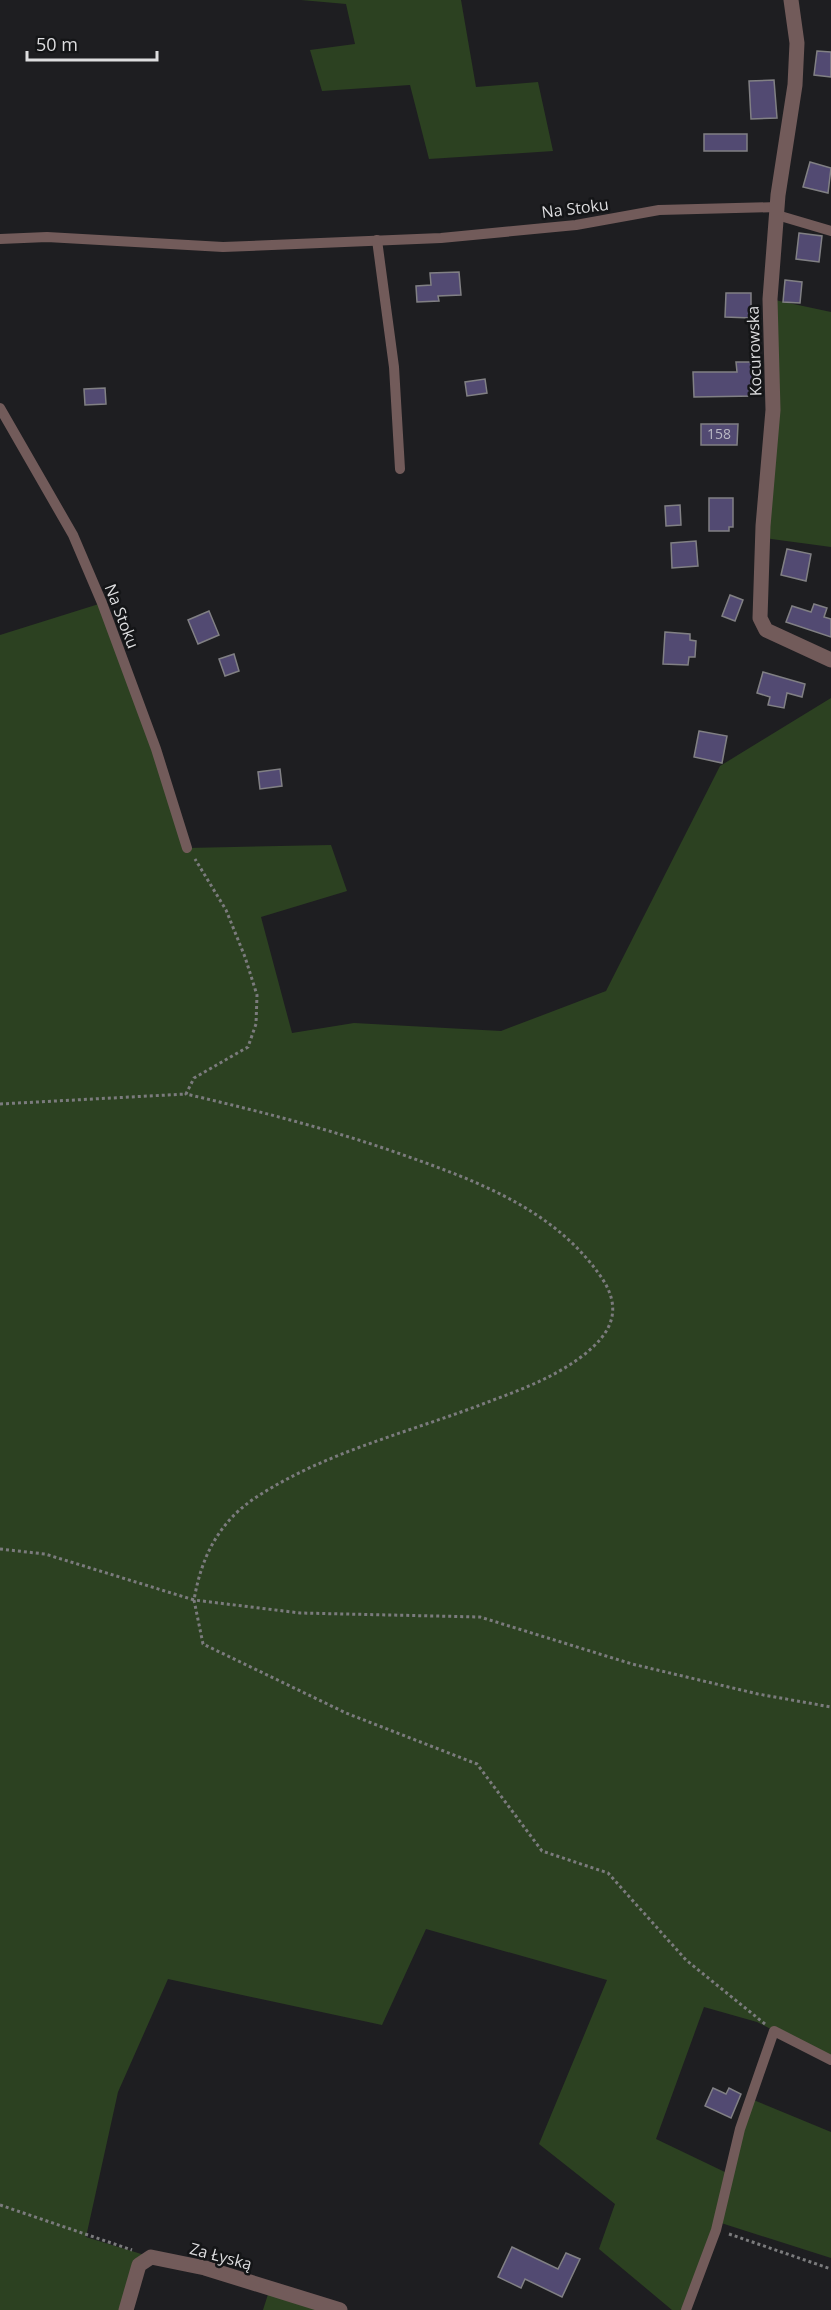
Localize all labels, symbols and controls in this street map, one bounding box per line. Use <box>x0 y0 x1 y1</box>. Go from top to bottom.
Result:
scale bar <box>27 24 158 62</box>
text: 50 m <box>36 32 78 56</box>
street label: Na Stoku <box>540 193 610 223</box>
street label: Kocurowska <box>741 305 767 397</box>
house number: 158 <box>707 424 731 443</box>
street label: Na Stoku <box>100 581 144 651</box>
street label: Za Łyską <box>187 2237 255 2275</box>

